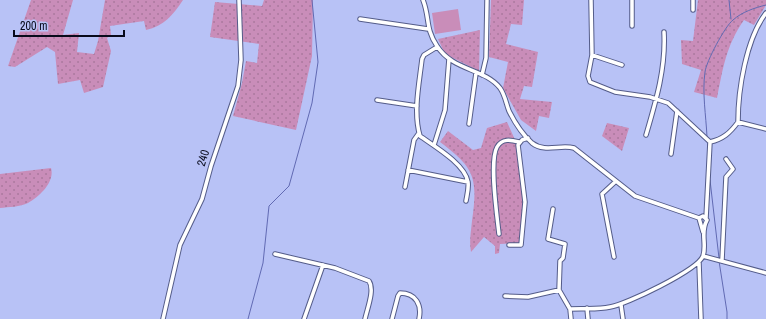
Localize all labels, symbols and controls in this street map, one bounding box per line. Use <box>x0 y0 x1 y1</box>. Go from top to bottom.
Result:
scale bar <box>14 12 124 38</box>
text: 200 m <box>20 18 47 34</box>
street label: 240 <box>193 148 213 168</box>

